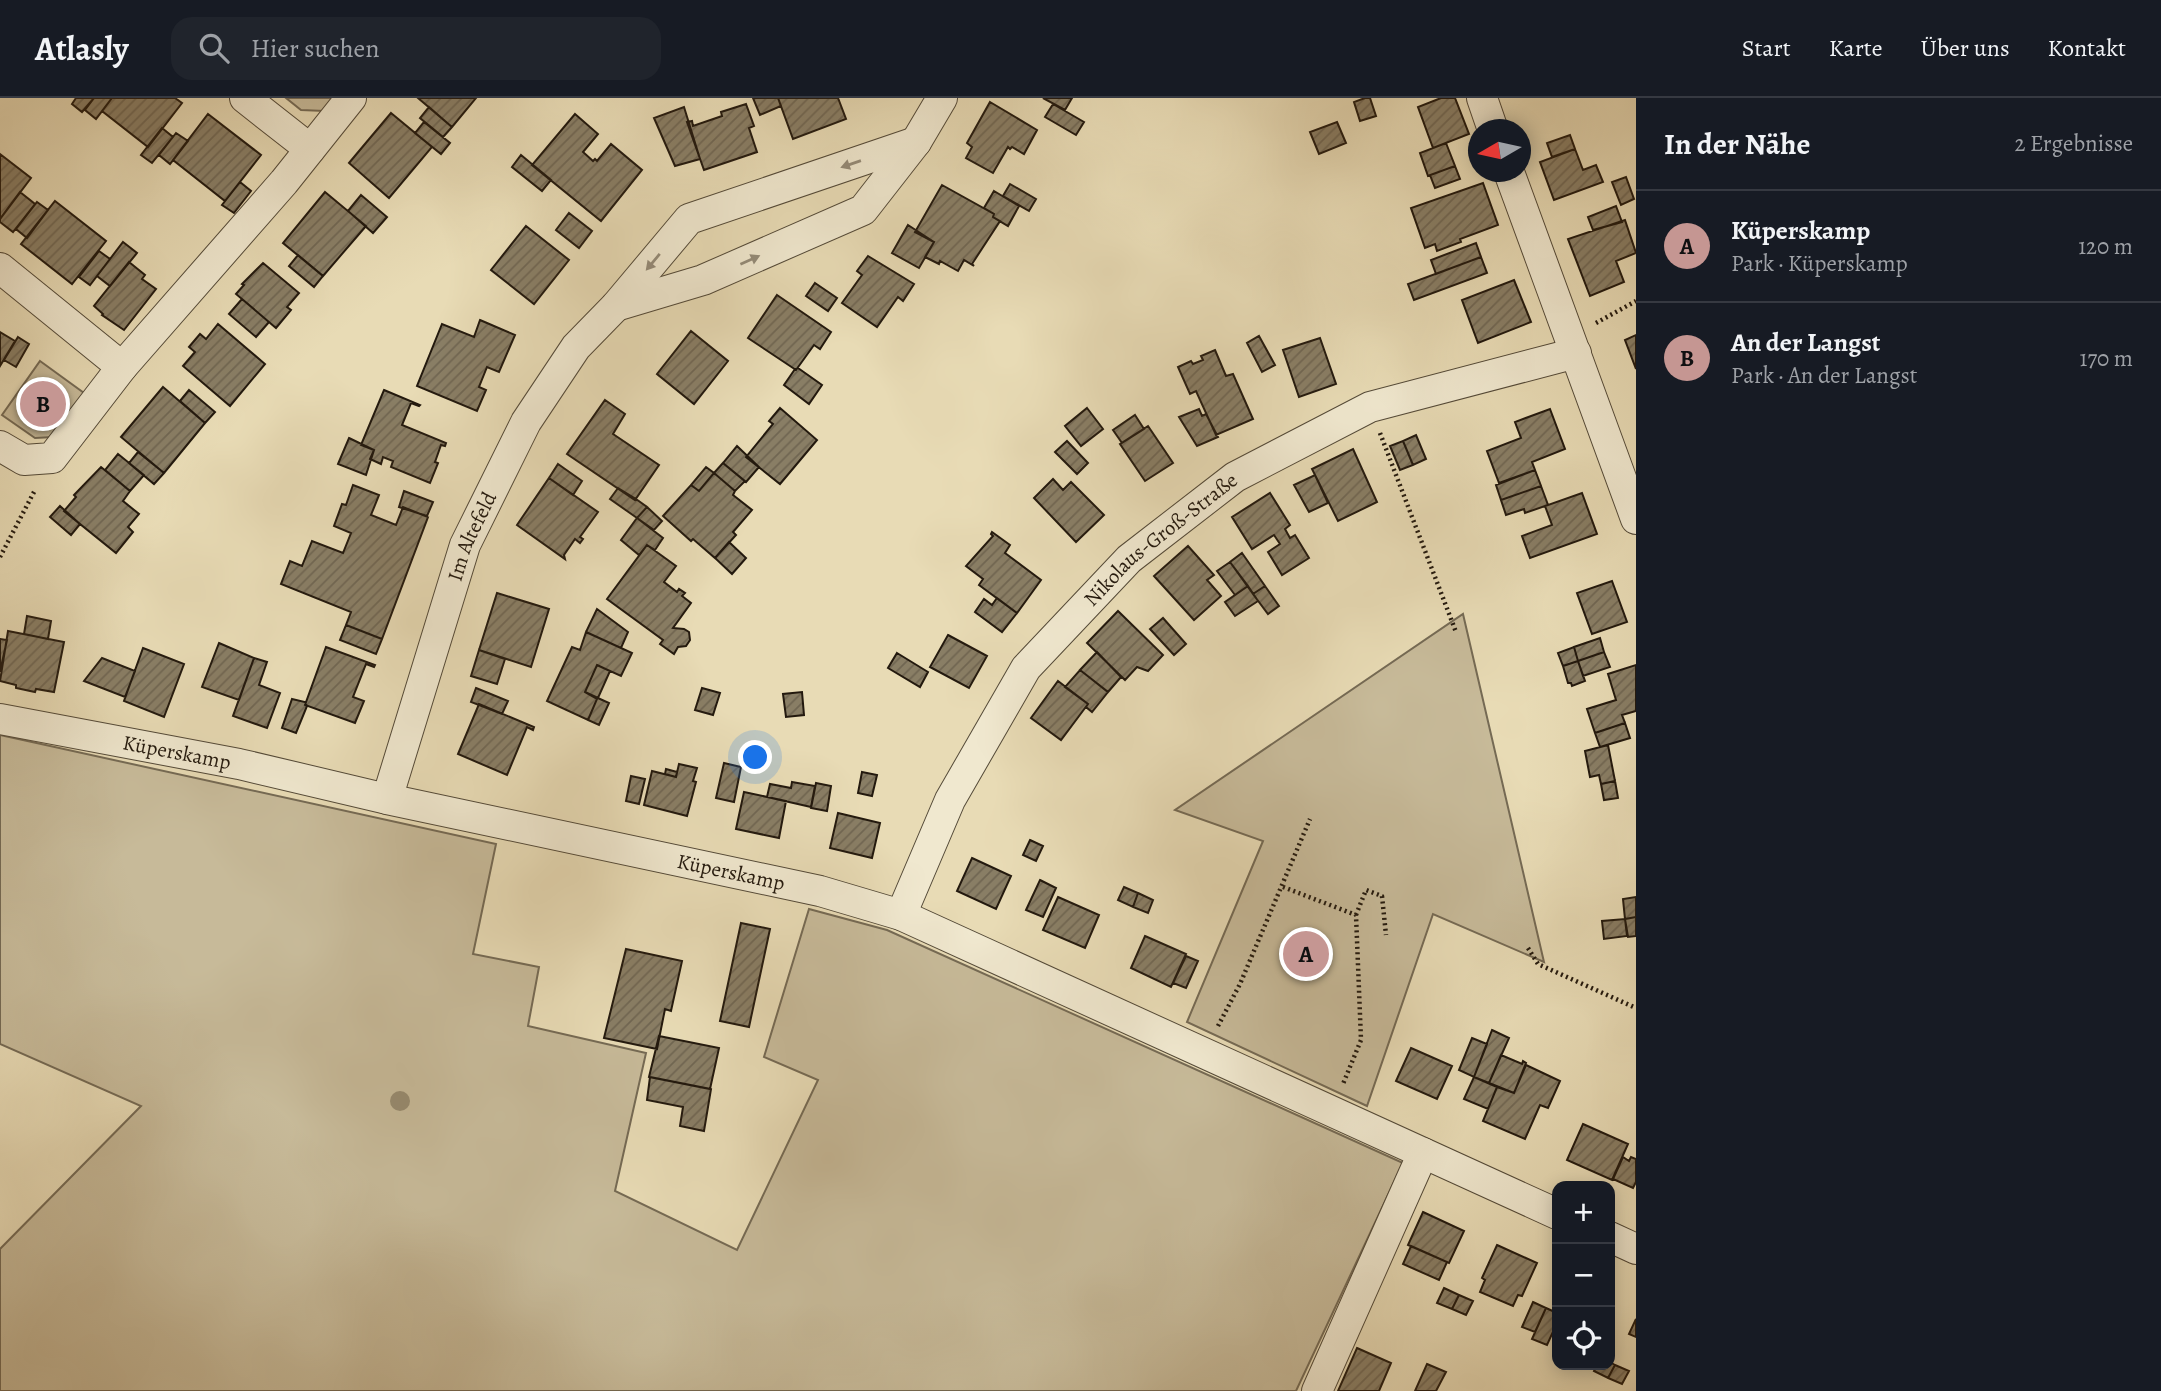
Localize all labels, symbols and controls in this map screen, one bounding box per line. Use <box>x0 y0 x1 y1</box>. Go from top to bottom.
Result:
search box <box>171 17 661 80</box>
text: Atlasly <box>35 26 129 71</box>
icon: search <box>195 29 233 67</box>
text: Hier suchen <box>251 31 379 66</box>
text: Start <box>1742 32 1791 64</box>
text: Karte <box>1829 32 1883 64</box>
text: Über uns <box>1921 32 2010 64</box>
text: Kontakt <box>2048 32 2126 64</box>
north arrow <box>1468 119 1531 182</box>
text: In der Nähe <box>1664 124 1810 164</box>
text: 2 Ergebnisse <box>2014 128 2133 159</box>
one-way arrow <box>840 159 861 170</box>
text: Küperskamp <box>1731 213 1870 248</box>
text: A <box>1680 231 1694 262</box>
text: 120 m <box>2078 231 2133 262</box>
text: Park · Küperskamp <box>1731 248 1908 279</box>
one-way arrow <box>645 253 661 271</box>
one-way arrow <box>740 254 761 265</box>
text: An der Langst <box>1731 325 1881 360</box>
text: B <box>1680 343 1694 374</box>
text: 170 m <box>2080 343 2133 374</box>
text: Park · An der Langst <box>1731 360 1917 391</box>
pin: B <box>20 378 66 430</box>
street label: Nikolaus-Groß-Straße <box>1077 466 1243 612</box>
street label: Im Altefeld <box>441 486 503 585</box>
street label: Küperskamp <box>120 728 233 776</box>
your location <box>738 740 772 774</box>
street label: Küperskamp <box>675 847 788 897</box>
pin: A <box>1283 928 1329 980</box>
map controls <box>1552 1181 1615 1370</box>
button: + <box>1552 1181 1615 1244</box>
button: − <box>1552 1244 1615 1307</box>
button: locate <box>1552 1307 1615 1370</box>

